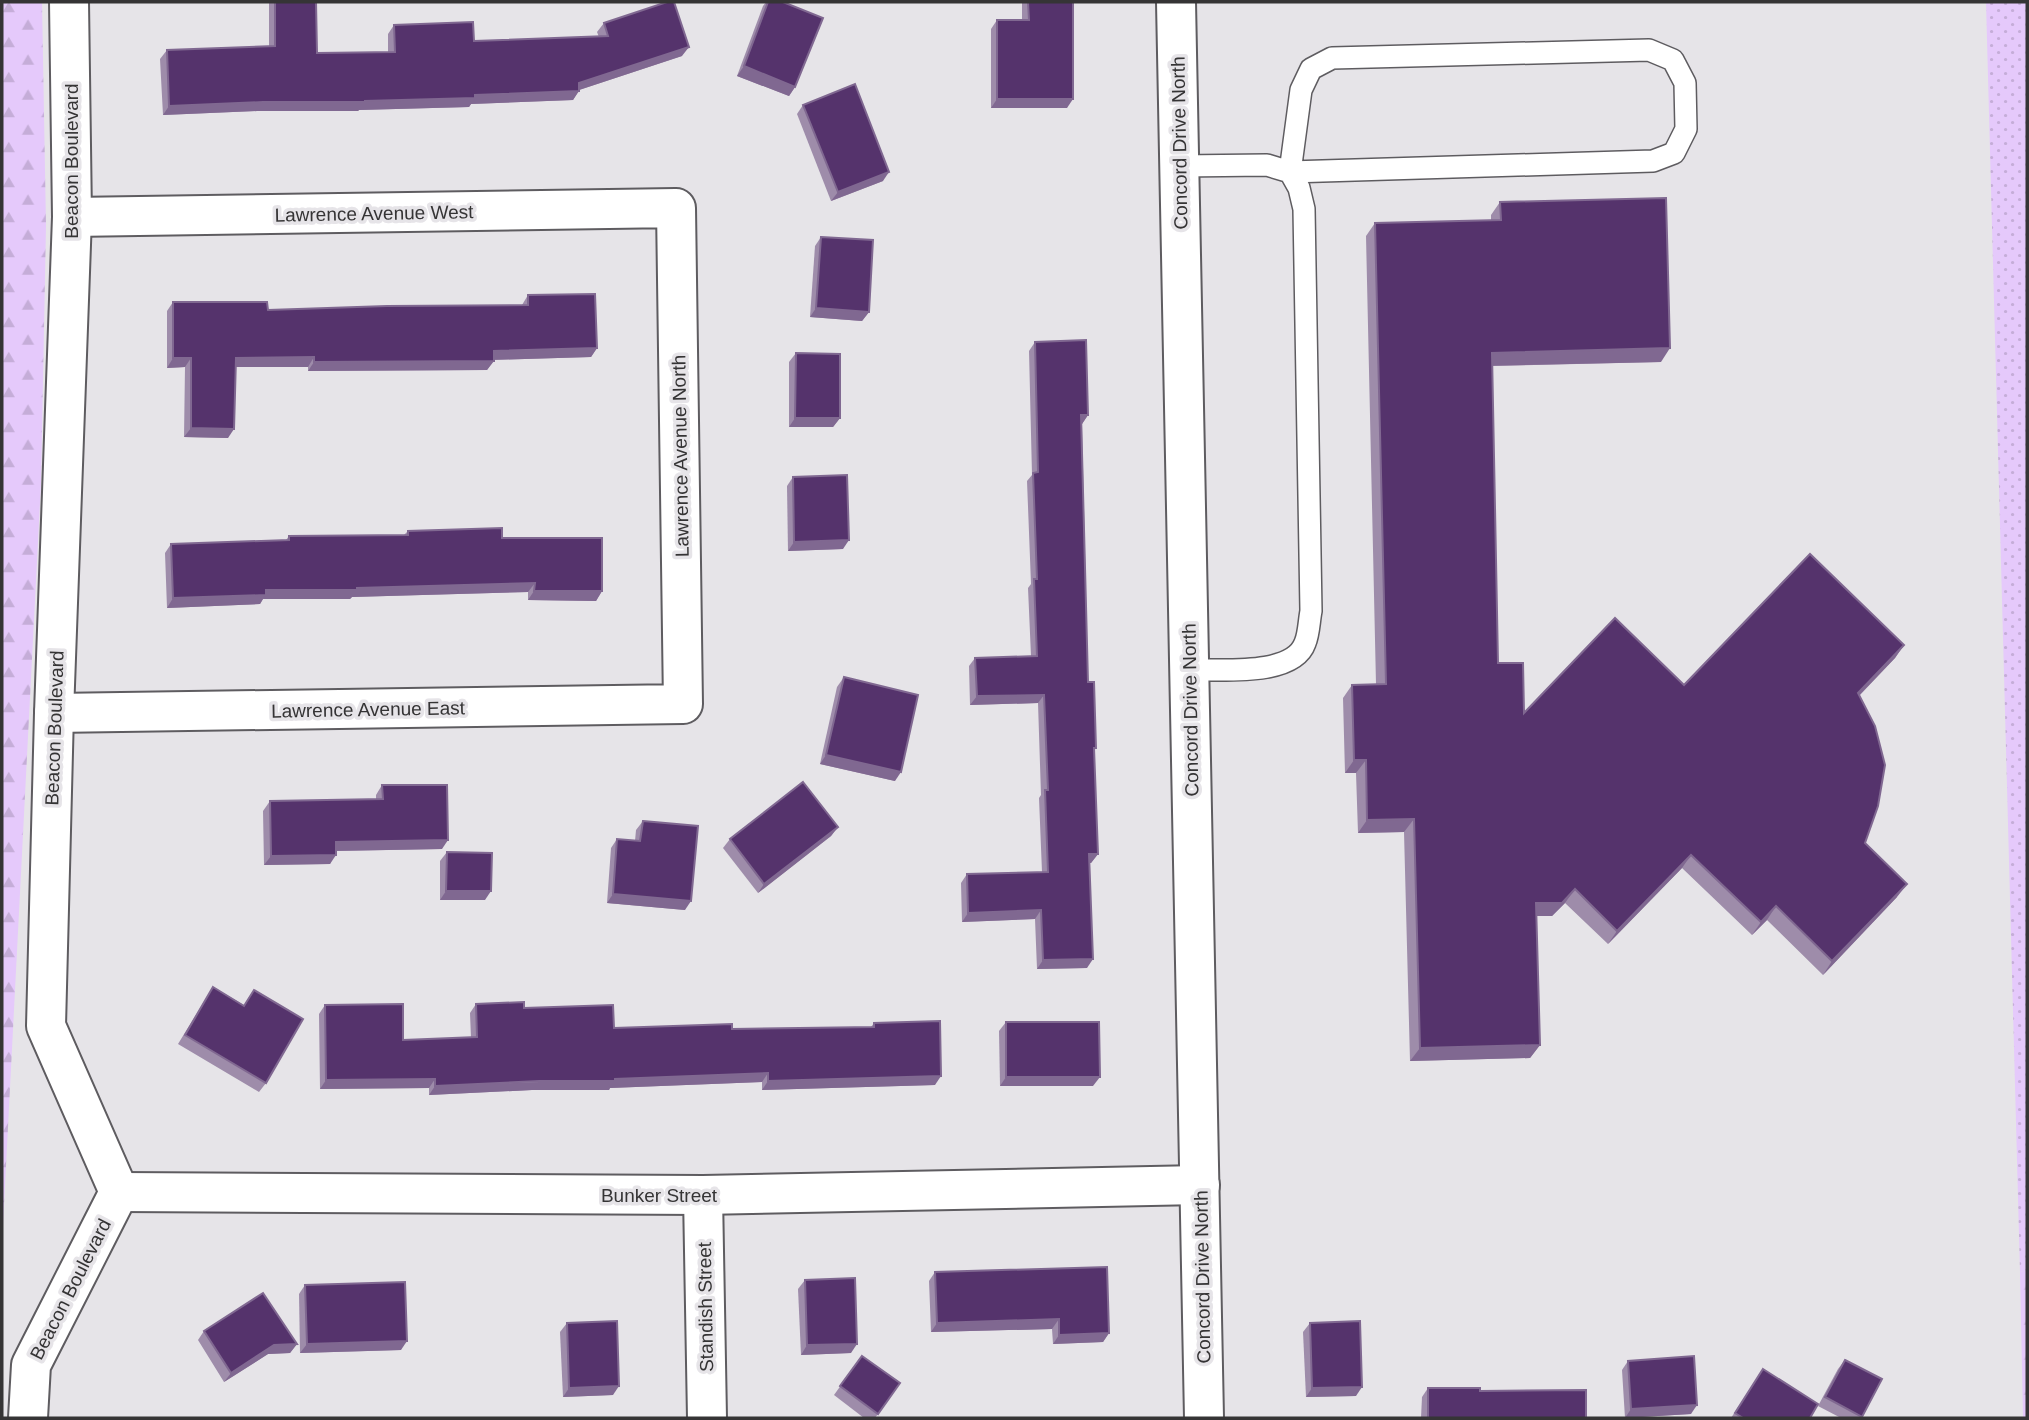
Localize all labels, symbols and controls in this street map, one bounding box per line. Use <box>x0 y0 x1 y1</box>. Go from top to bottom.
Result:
street label: Concord Drive North <box>1167 56 1192 230</box>
street label: Beacon Boulevard <box>61 83 82 239</box>
street label: Lawrence Avenue West <box>274 201 474 226</box>
street label: Lawrence Avenue North <box>668 355 693 557</box>
street label: Concord Drive North <box>1178 623 1203 797</box>
street label: Beacon Boulevard <box>41 650 68 806</box>
street label: Lawrence Avenue East <box>271 697 466 722</box>
street label: Bunker Street <box>601 1185 718 1206</box>
street label: Concord Drive North <box>1190 1190 1215 1364</box>
street label: Beacon Boulevard <box>26 1215 115 1363</box>
street label: Standish Street <box>694 1241 717 1372</box>

